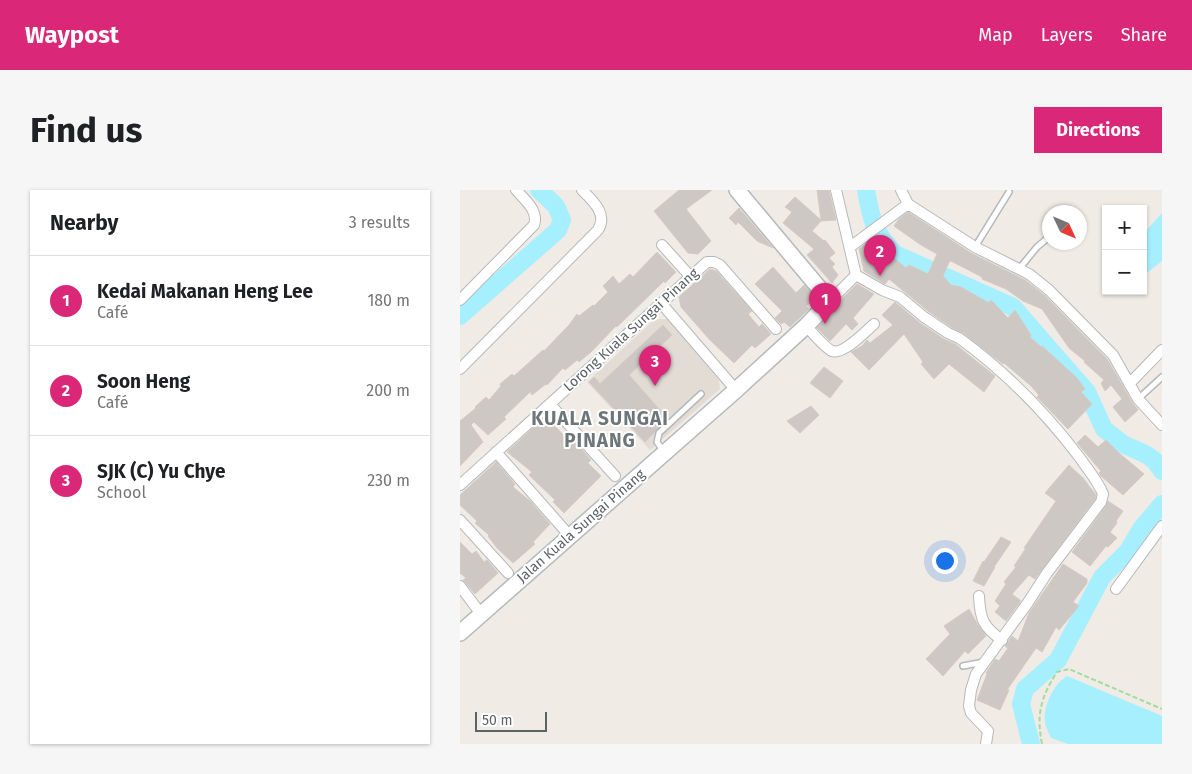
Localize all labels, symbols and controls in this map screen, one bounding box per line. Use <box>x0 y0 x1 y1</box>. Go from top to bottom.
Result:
text: Waypost <box>25 21 119 49</box>
text: Map <box>978 24 1013 46</box>
text: Layers <box>1041 24 1093 46</box>
text: Share <box>1121 24 1167 46</box>
button: Directions <box>1034 107 1162 153</box>
text: Find us <box>30 109 142 151</box>
north arrow <box>1042 205 1087 250</box>
map controls <box>1102 205 1147 295</box>
button: + <box>1102 205 1147 250</box>
text: Nearby <box>50 210 118 236</box>
text: 3 results <box>349 213 410 232</box>
pin: 2 <box>864 235 896 276</box>
button: − <box>1102 250 1147 295</box>
street label: Lorong Kuala Sungai Pinang <box>560 264 703 395</box>
text: Kedai Makanan Heng Lee <box>97 280 313 303</box>
pin: 1 <box>809 283 841 324</box>
text: 1 <box>62 291 70 310</box>
text: 180 m <box>367 291 410 310</box>
text: Café <box>97 303 128 322</box>
pin: 3 <box>639 345 671 386</box>
text: Soon Heng <box>97 370 190 393</box>
text: 2 <box>62 381 70 400</box>
text: 200 m <box>366 381 410 400</box>
text: Café <box>97 393 128 412</box>
district label: KUALA SUNGAI PINANG <box>531 407 669 452</box>
text: SJK (C) Yu Chye <box>97 460 225 483</box>
street label: Jalan Kuala Sungai Pinang <box>514 465 649 586</box>
text: 3 <box>62 471 70 490</box>
text: 230 m <box>367 471 410 490</box>
text: School <box>97 483 146 502</box>
your location <box>932 548 958 574</box>
scale bar <box>475 709 548 732</box>
text: 50 m <box>482 712 513 729</box>

